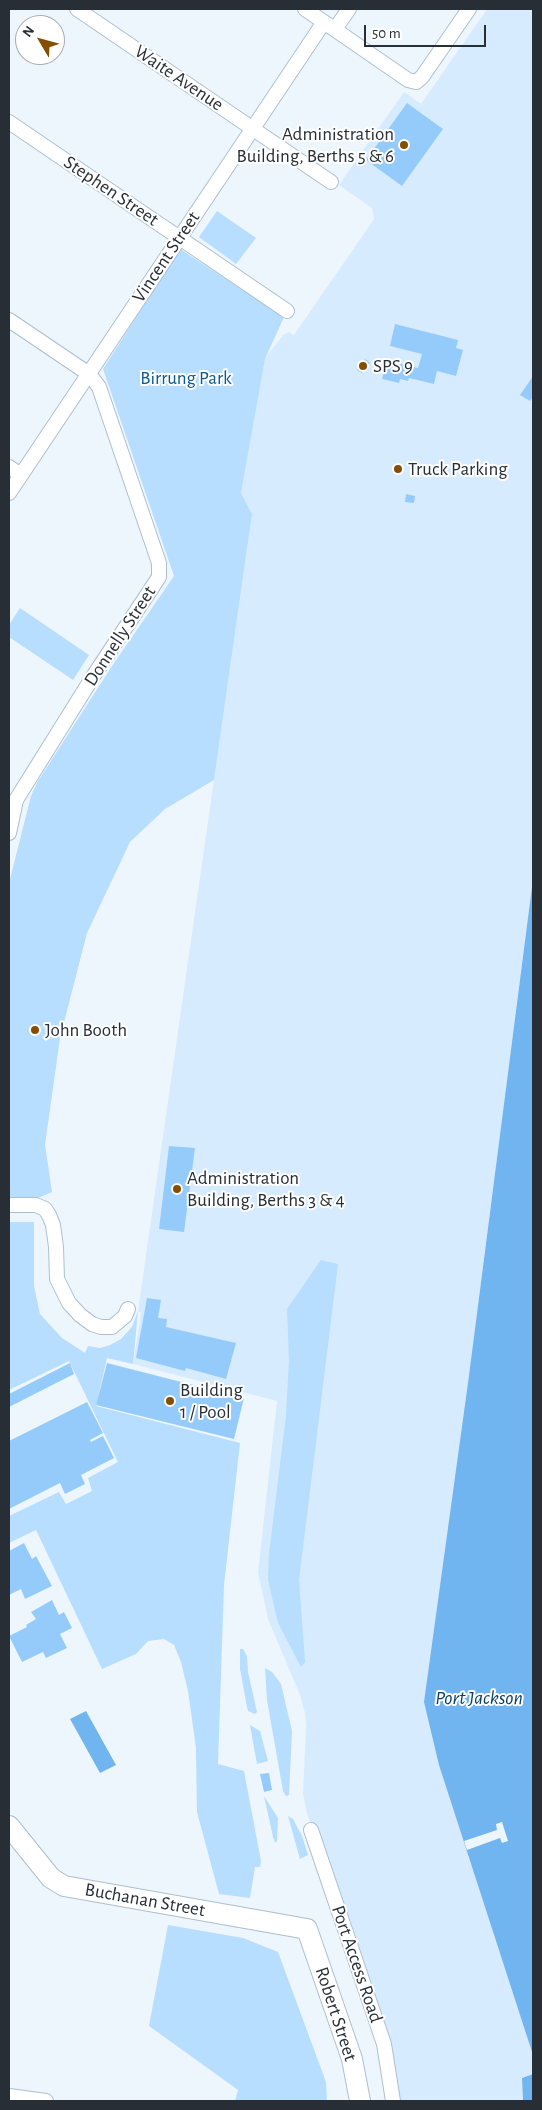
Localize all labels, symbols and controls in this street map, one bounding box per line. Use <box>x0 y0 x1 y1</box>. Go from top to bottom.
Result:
north arrow <box>15 15 65 65</box>
scale bar <box>367 15 490 47</box>
text: N <box>20 23 37 40</box>
text: 50 m <box>372 26 401 41</box>
street label: Waite Avenue <box>130 40 228 116</box>
place label: Administration Building, Berths 5 & 6 <box>236 123 394 167</box>
marker: Administration Building, Berths 5 & 6 <box>398 139 410 151</box>
street label: Stephen Street <box>59 151 163 231</box>
street label: Vincent Street <box>127 207 205 307</box>
place label: SPS 9 <box>373 355 413 377</box>
marker: SPS 9 <box>357 360 369 372</box>
park label: Birrung Park <box>140 367 232 389</box>
place label: Truck Parking <box>408 458 507 480</box>
marker: Truck Parking <box>392 463 404 475</box>
street label: Donnelly Street <box>79 582 161 690</box>
place label: John Booth <box>45 1019 127 1041</box>
marker: John Booth <box>29 1024 41 1036</box>
place label: Administration Building, Berths 3 & 4 <box>187 1167 345 1211</box>
marker: Administration Building, Berths 3 & 4 <box>171 1183 183 1195</box>
place label: Building 1 / Pool <box>180 1379 243 1423</box>
marker: Building 1 / Pool <box>164 1395 176 1407</box>
water label: Port Jackson <box>435 1686 523 1710</box>
street label: Buchanan Street <box>83 1878 207 1922</box>
street label: Port Access Road <box>326 1902 388 2026</box>
street label: Robert Street <box>310 1964 362 2064</box>

